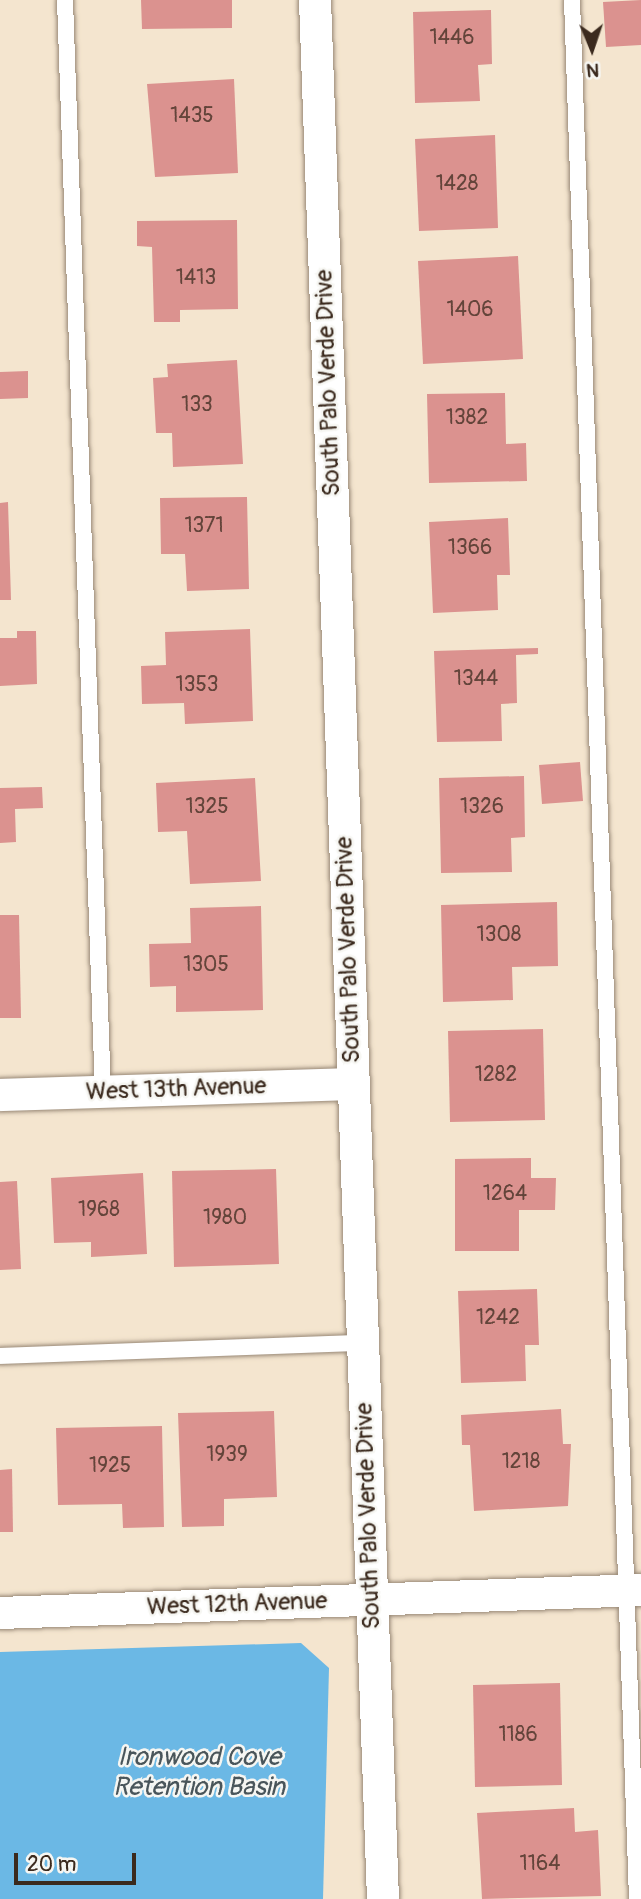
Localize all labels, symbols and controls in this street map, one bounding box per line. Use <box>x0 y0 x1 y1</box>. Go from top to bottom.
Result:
north arrow <box>557 14 627 84</box>
house number: 1446 <box>430 25 474 51</box>
text: N <box>586 58 600 82</box>
house number: 1435 <box>170 103 214 129</box>
house number: 1428 <box>436 171 478 197</box>
house number: 1413 <box>176 265 216 291</box>
street label: South Palo Verde Drive <box>310 269 346 497</box>
house number: 1406 <box>447 297 493 323</box>
house number: 133 <box>181 392 213 418</box>
house number: 1382 <box>446 405 488 431</box>
house number: 1371 <box>184 513 224 539</box>
house number: 1366 <box>448 535 492 561</box>
house number: 1344 <box>454 666 498 692</box>
house number: 1353 <box>175 672 219 698</box>
house number: 1325 <box>185 794 229 820</box>
house number: 1326 <box>460 794 504 820</box>
street label: South Palo Verde Drive <box>330 836 366 1064</box>
house number: 1308 <box>477 922 521 948</box>
house number: 1305 <box>183 952 229 978</box>
house number: 1282 <box>475 1062 517 1088</box>
street label: West 13th Avenue <box>85 1071 267 1107</box>
house number: 1264 <box>483 1181 527 1207</box>
house number: 1968 <box>78 1197 120 1223</box>
house number: 1980 <box>203 1205 247 1231</box>
house number: 1242 <box>476 1305 520 1331</box>
street label: South Palo Verde Drive <box>350 1402 386 1630</box>
house number: 1939 <box>206 1442 248 1468</box>
house number: 1218 <box>502 1449 540 1475</box>
house number: 1925 <box>89 1453 131 1479</box>
street label: West 12th Avenue <box>146 1586 328 1622</box>
house number: 1186 <box>498 1722 538 1748</box>
water label: Ironwood Cove Retention Basin <box>113 1742 285 1803</box>
scale bar <box>18 1840 140 1884</box>
text: 20 m <box>27 1851 76 1878</box>
house number: 1164 <box>520 1851 560 1877</box>

